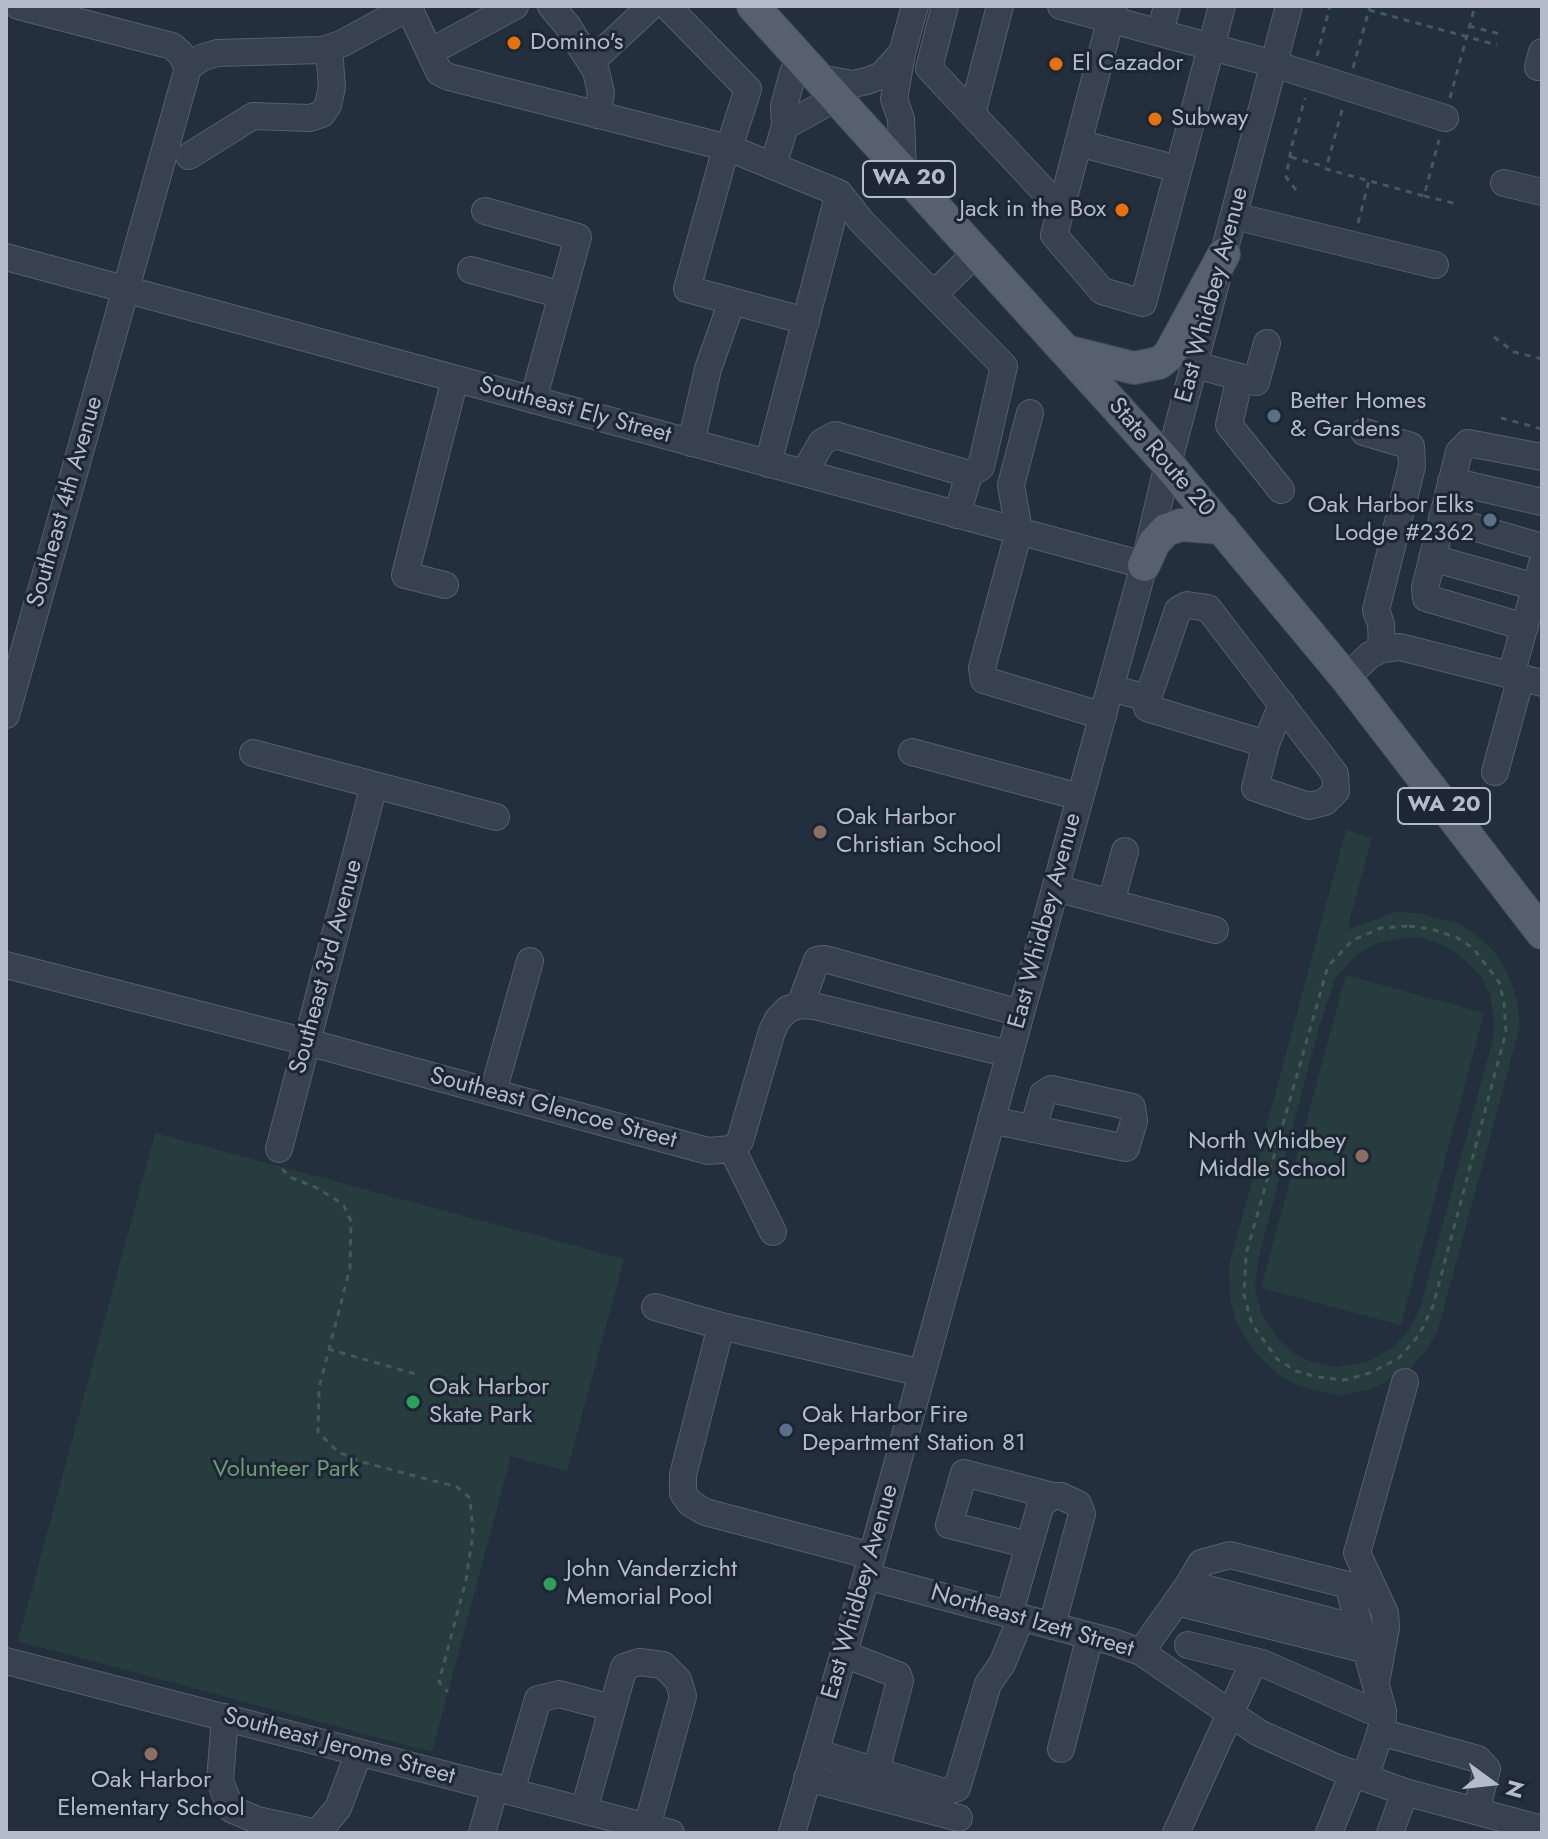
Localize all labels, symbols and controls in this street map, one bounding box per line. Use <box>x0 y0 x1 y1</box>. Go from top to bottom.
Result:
place label: Domino's <box>530 29 623 57</box>
marker: Domino's <box>505 34 523 52</box>
place label: El Cazador <box>1072 50 1184 78</box>
marker: El Cazador <box>1047 55 1065 73</box>
place label: Subway <box>1171 105 1248 133</box>
marker: Subway <box>1146 110 1164 128</box>
road number: WA 20 <box>863 161 955 197</box>
street label: East Whidbey Avenue <box>1170 184 1256 406</box>
place label: Jack in the Box <box>959 196 1106 224</box>
marker: Jack in the Box <box>1113 201 1131 219</box>
street label: Southeast Ely Street <box>476 372 674 450</box>
place label: Better Homes & Gardens <box>1290 388 1426 444</box>
street label: Southeast 4th Avenue <box>22 393 110 611</box>
street label: State Route 20 <box>1101 393 1221 523</box>
marker: Better Homes & Gardens <box>1265 407 1283 425</box>
place label: Oak Harbor Elks Lodge #2362 <box>1308 492 1474 548</box>
marker: Oak Harbor Elks Lodge #2362 <box>1481 511 1499 529</box>
road number: WA 20 <box>1398 788 1490 824</box>
place label: Oak Harbor Christian School <box>836 804 1001 860</box>
street label: East Whidbey Avenue <box>1003 810 1089 1032</box>
marker: Oak Harbor Christian School <box>811 823 829 841</box>
street label: Southeast 3rd Avenue <box>285 857 369 1077</box>
street label: Southeast Glencoe Street <box>426 1062 680 1156</box>
place label: North Whidbey Middle School <box>1188 1128 1346 1184</box>
marker: North Whidbey Middle School <box>1353 1147 1371 1165</box>
place label: Oak Harbor Skate Park <box>429 1374 549 1430</box>
marker: Oak Harbor Skate Park <box>404 1393 422 1411</box>
place label: Oak Harbor Fire Department Station 81 <box>802 1402 1026 1458</box>
marker: Oak Harbor Fire Department Station 81 <box>777 1421 795 1439</box>
park label: Volunteer Park <box>213 1456 359 1484</box>
street label: East Whidbey Avenue <box>817 1481 905 1703</box>
place label: John Vanderzicht Memorial Pool <box>566 1556 737 1612</box>
marker: John Vanderzicht Memorial Pool <box>541 1575 559 1593</box>
street label: Northeast Izett Street <box>927 1579 1137 1665</box>
street label: Southeast Jerome Street <box>220 1702 458 1792</box>
north arrow <box>1452 1743 1532 1823</box>
marker: Oak Harbor Elementary School <box>142 1745 160 1763</box>
place label: Oak Harbor Elementary School <box>57 1767 245 1823</box>
text: N <box>1497 1777 1533 1802</box>

